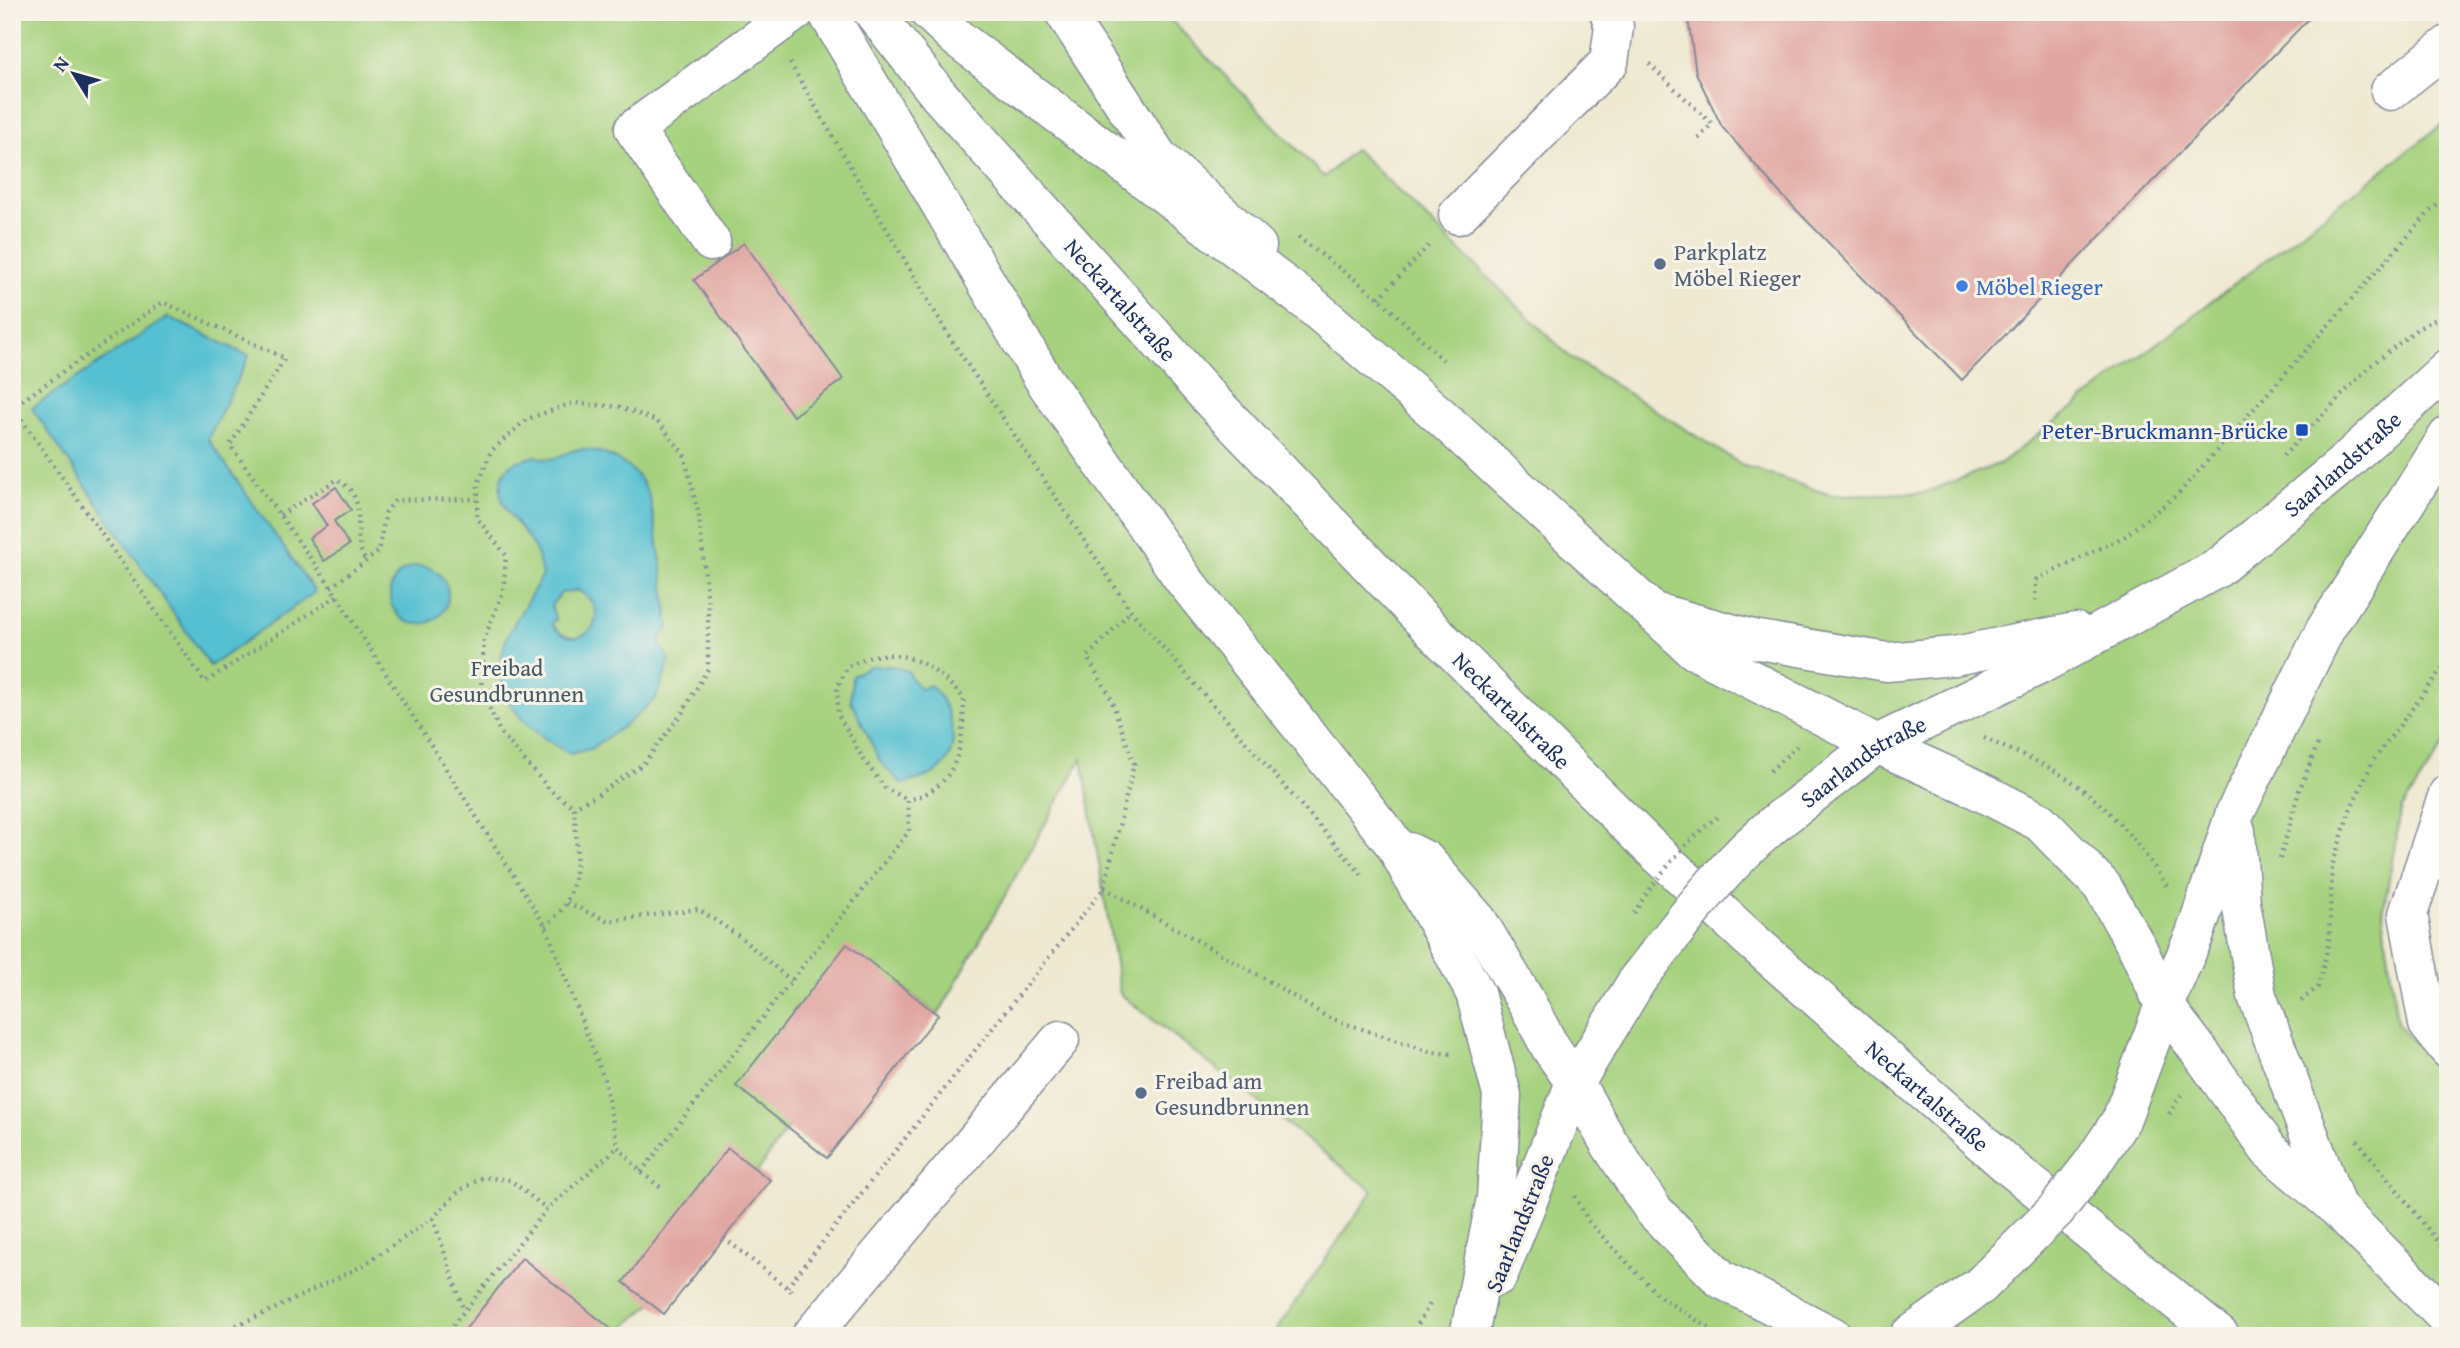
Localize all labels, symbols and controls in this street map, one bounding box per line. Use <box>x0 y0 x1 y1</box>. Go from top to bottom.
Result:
north arrow <box>38 38 108 108</box>
text: N <box>45 50 76 77</box>
street label: Neckartalstraße <box>1057 231 1185 368</box>
place label: Parkplatz Möbel Rieger <box>1674 235 1802 294</box>
marker: Parkplatz Möbel Rieger <box>1652 256 1668 272</box>
place label: Möbel Rieger <box>1976 270 2104 303</box>
marker: Möbel Rieger <box>1954 278 1970 294</box>
street label: Saarlandstraße <box>2276 403 2408 524</box>
place label: Peter-Bruckmann-Brücke <box>2042 414 2288 447</box>
marker: Peter-Bruckmann-Brücke <box>2294 422 2310 438</box>
street label: Neckartalstraße <box>1446 644 1579 776</box>
park label: Freibad Gesundbrunnen <box>430 651 584 710</box>
street label: Saarlandstraße <box>1792 706 1931 815</box>
street label: Neckartalstraße <box>1859 1032 1997 1159</box>
place label: Freibad am Gesundbrunnen <box>1155 1064 1310 1123</box>
marker: Freibad am Gesundbrunnen <box>1133 1085 1149 1101</box>
street label: Saarlandstraße <box>1476 1149 1562 1297</box>

